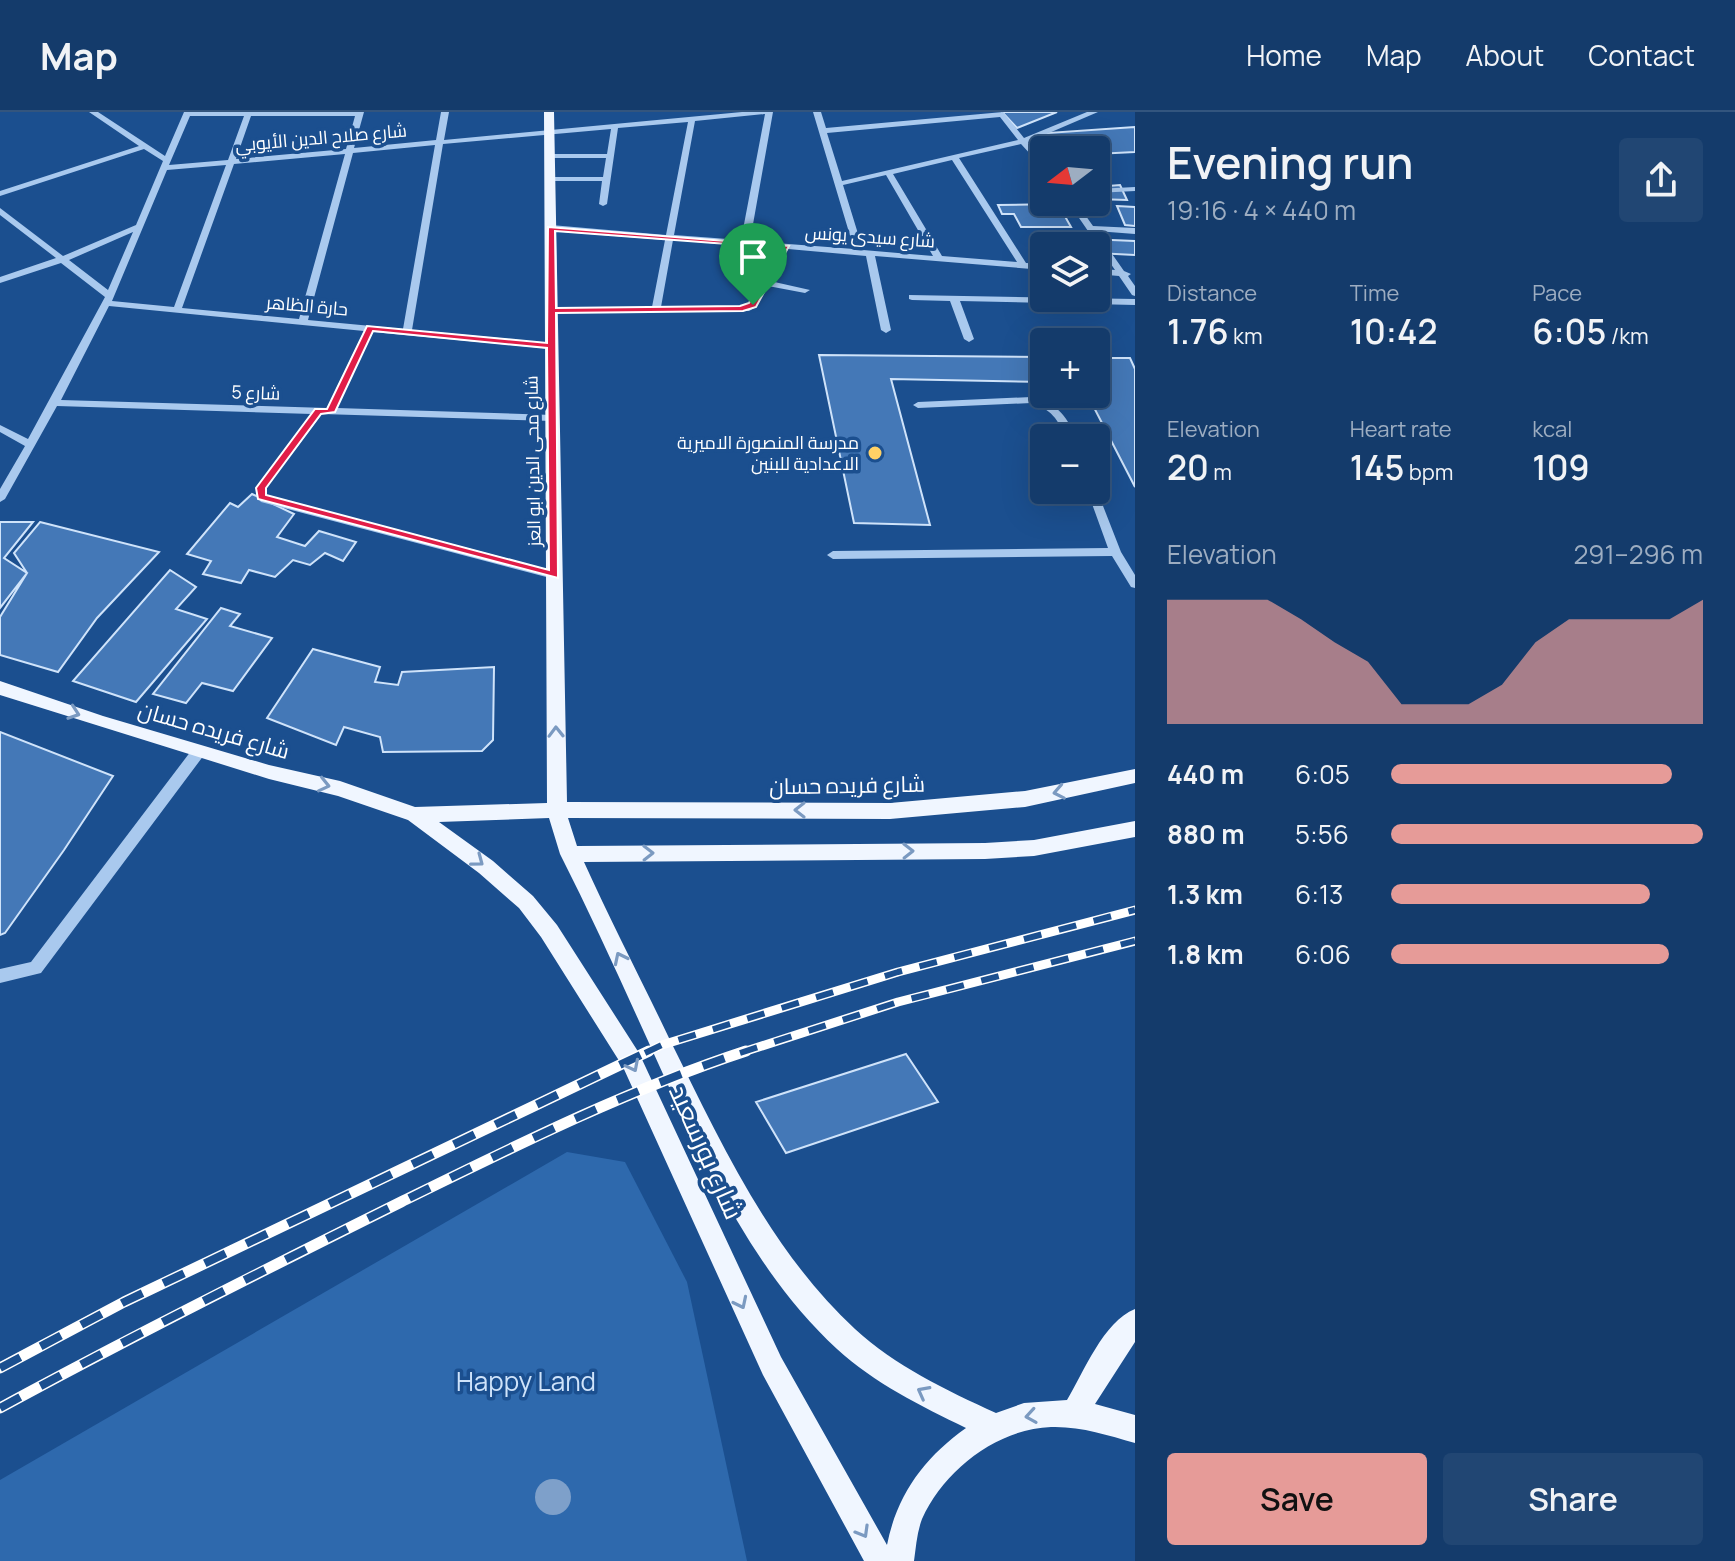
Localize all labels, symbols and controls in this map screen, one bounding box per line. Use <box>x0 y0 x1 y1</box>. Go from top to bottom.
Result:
text: Map <box>40 29 118 81</box>
text: Home <box>1246 36 1322 74</box>
text: Map <box>1366 36 1422 74</box>
text: About <box>1466 36 1544 74</box>
text: Contact <box>1588 36 1695 74</box>
street label: شارع صلاح الدين الأيوبي <box>234 118 408 159</box>
text: Evening run <box>1167 132 1413 192</box>
north arrow <box>1030 136 1110 216</box>
map controls <box>1030 136 1110 504</box>
button: share <box>1619 138 1703 222</box>
text: 19:16 · 4 × 440 m <box>1167 192 1356 228</box>
street label: شارع سيدى يونس <box>804 219 936 254</box>
pin <box>719 223 787 305</box>
button: layers <box>1030 232 1110 312</box>
icon: arrive <box>731 235 775 279</box>
text: Distance <box>1167 278 1257 308</box>
text: Time <box>1350 278 1399 308</box>
text: Pace <box>1532 278 1582 308</box>
street label: حارة الظاهر <box>264 289 349 321</box>
text: 1.76 <box>1167 308 1229 354</box>
text: 10:42 <box>1350 308 1437 354</box>
text: 6:05 <box>1532 308 1606 354</box>
text: km <box>1229 321 1263 351</box>
text: /km <box>1606 321 1649 351</box>
button: + <box>1030 328 1110 408</box>
street label: شارع محى الدين ابو العز <box>519 375 547 548</box>
street label: شارع 5 <box>231 379 281 406</box>
text: Elevation <box>1167 414 1260 444</box>
text: Heart rate <box>1350 414 1452 444</box>
text: kcal <box>1532 414 1572 444</box>
button: − <box>1030 424 1110 504</box>
place label: مدرسة المنصورة الاميرية الاعدادية للبنين <box>677 430 859 475</box>
marker: مدرسة المنصورة الاميرية الاعدادية للبنين <box>866 444 884 462</box>
text: 20 <box>1167 444 1209 490</box>
text: 145 <box>1350 444 1404 490</box>
text: 109 <box>1532 444 1590 490</box>
text: m <box>1209 457 1232 487</box>
text: bpm <box>1404 457 1453 487</box>
text: Elevation <box>1167 536 1277 572</box>
text: 291–296 m <box>1574 536 1703 572</box>
street label: شارع فريده حسان <box>135 694 293 766</box>
one-way arrow <box>67 704 80 720</box>
one-way arrow <box>547 725 565 738</box>
text: 440 m <box>1167 756 1244 792</box>
text: 6:05 <box>1295 756 1350 792</box>
street label: شارع فريده حسان <box>769 769 925 801</box>
one-way arrow <box>316 776 330 793</box>
one-way arrow <box>1053 783 1066 800</box>
one-way arrow <box>793 801 806 819</box>
text: 880 m <box>1167 816 1245 852</box>
text: 5:56 <box>1295 816 1349 852</box>
one-way arrow <box>902 842 915 859</box>
one-way arrow <box>642 844 655 862</box>
one-way arrow <box>469 851 484 865</box>
text: 1.3 km <box>1167 876 1243 912</box>
text: 6:13 <box>1295 876 1343 912</box>
text: 1.8 km <box>1167 936 1244 972</box>
text: 6:06 <box>1295 936 1351 972</box>
one-way arrow <box>614 951 630 966</box>
one-way arrow <box>623 1058 639 1073</box>
street label: شارع بورسعيد <box>661 1079 753 1225</box>
one-way arrow <box>732 1294 747 1309</box>
park label: Happy Land <box>456 1363 596 1399</box>
one-way arrow <box>917 1387 931 1402</box>
one-way arrow <box>1024 1407 1038 1424</box>
button: Save <box>1167 1453 1427 1545</box>
button: Share <box>1443 1453 1703 1545</box>
one-way arrow <box>853 1523 869 1538</box>

